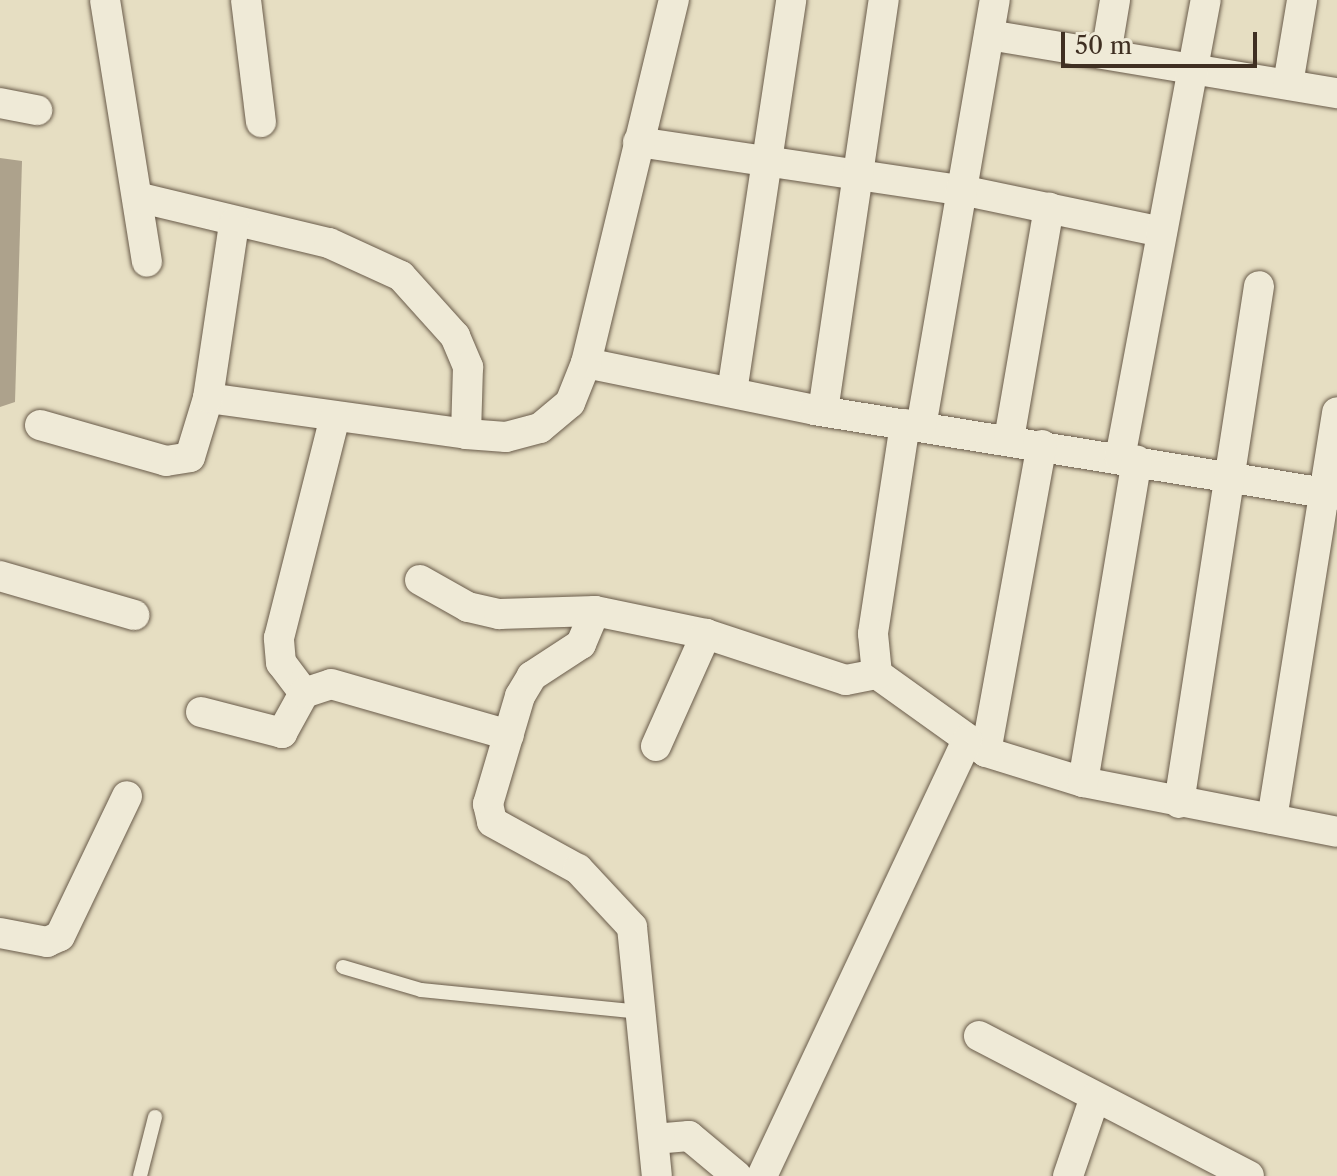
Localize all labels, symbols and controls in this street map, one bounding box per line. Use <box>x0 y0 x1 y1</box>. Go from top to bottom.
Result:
scale bar <box>1065 16 1261 66</box>
text: 50 m <box>1075 31 1132 60</box>

